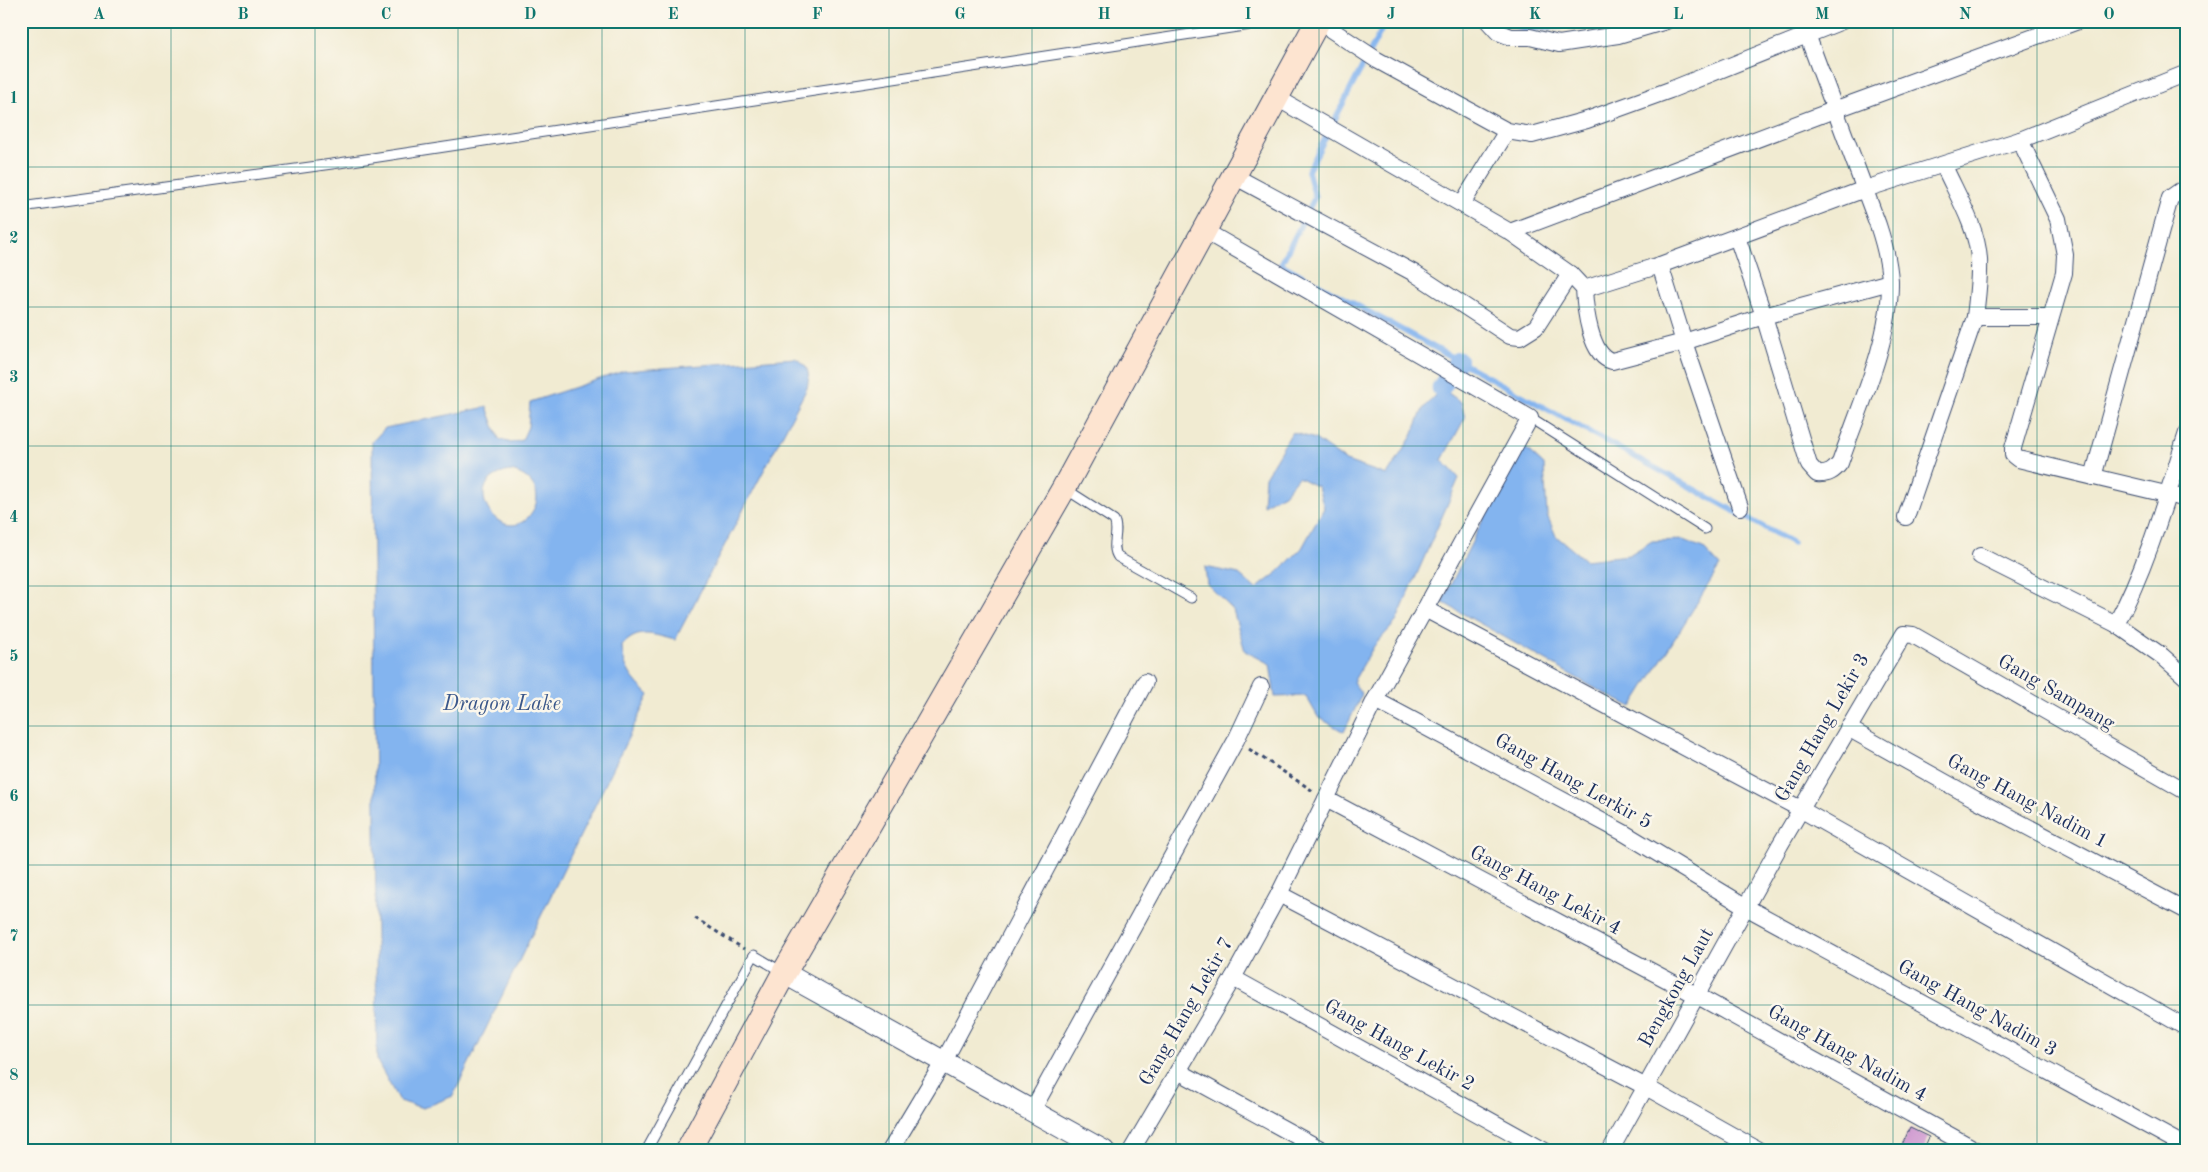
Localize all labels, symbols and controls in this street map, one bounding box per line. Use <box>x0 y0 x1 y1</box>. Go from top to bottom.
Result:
text: A <box>93 7 105 23</box>
text: B <box>237 7 249 23</box>
text: C <box>381 7 391 23</box>
text: D <box>524 7 536 23</box>
text: E <box>667 7 679 23</box>
text: F <box>812 7 823 23</box>
text: G <box>954 7 966 23</box>
text: H <box>1097 7 1111 23</box>
text: I <box>1244 7 1252 23</box>
text: J <box>1387 7 1396 23</box>
text: K <box>1529 7 1541 23</box>
text: L <box>1673 7 1684 23</box>
text: M <box>1815 7 1829 23</box>
text: N <box>1959 7 1972 23</box>
text: O <box>2103 7 2115 23</box>
text: 1 <box>9 91 19 107</box>
text: 2 <box>9 231 19 247</box>
text: 3 <box>9 370 19 386</box>
text: 4 <box>9 510 19 526</box>
text: 5 <box>9 649 19 665</box>
street label: Gang Hang Lekir 3 <box>1772 650 1874 806</box>
street label: Gang Sampang <box>1994 651 2118 735</box>
water label: Dragon Lake <box>442 694 561 715</box>
street label: Gang Hang Lerkir 5 <box>1491 731 1655 833</box>
street label: Gang Hang Nadim 1 <box>1943 751 2111 853</box>
text: 6 <box>9 789 19 805</box>
street label: Gang Hang Lekir 4 <box>1466 843 1624 939</box>
street label: Bengkong Laut <box>1636 925 1718 1051</box>
text: 7 <box>9 929 19 945</box>
street label: Gang Hang Lekir 7 <box>1136 934 1238 1090</box>
street label: Gang Hang Nadim 3 <box>1894 957 2060 1061</box>
street label: Gang Hang Lekir 2 <box>1321 996 1477 1096</box>
street label: Gang Hang Nadim 4 <box>1764 1002 1930 1106</box>
text: 8 <box>9 1068 19 1084</box>

